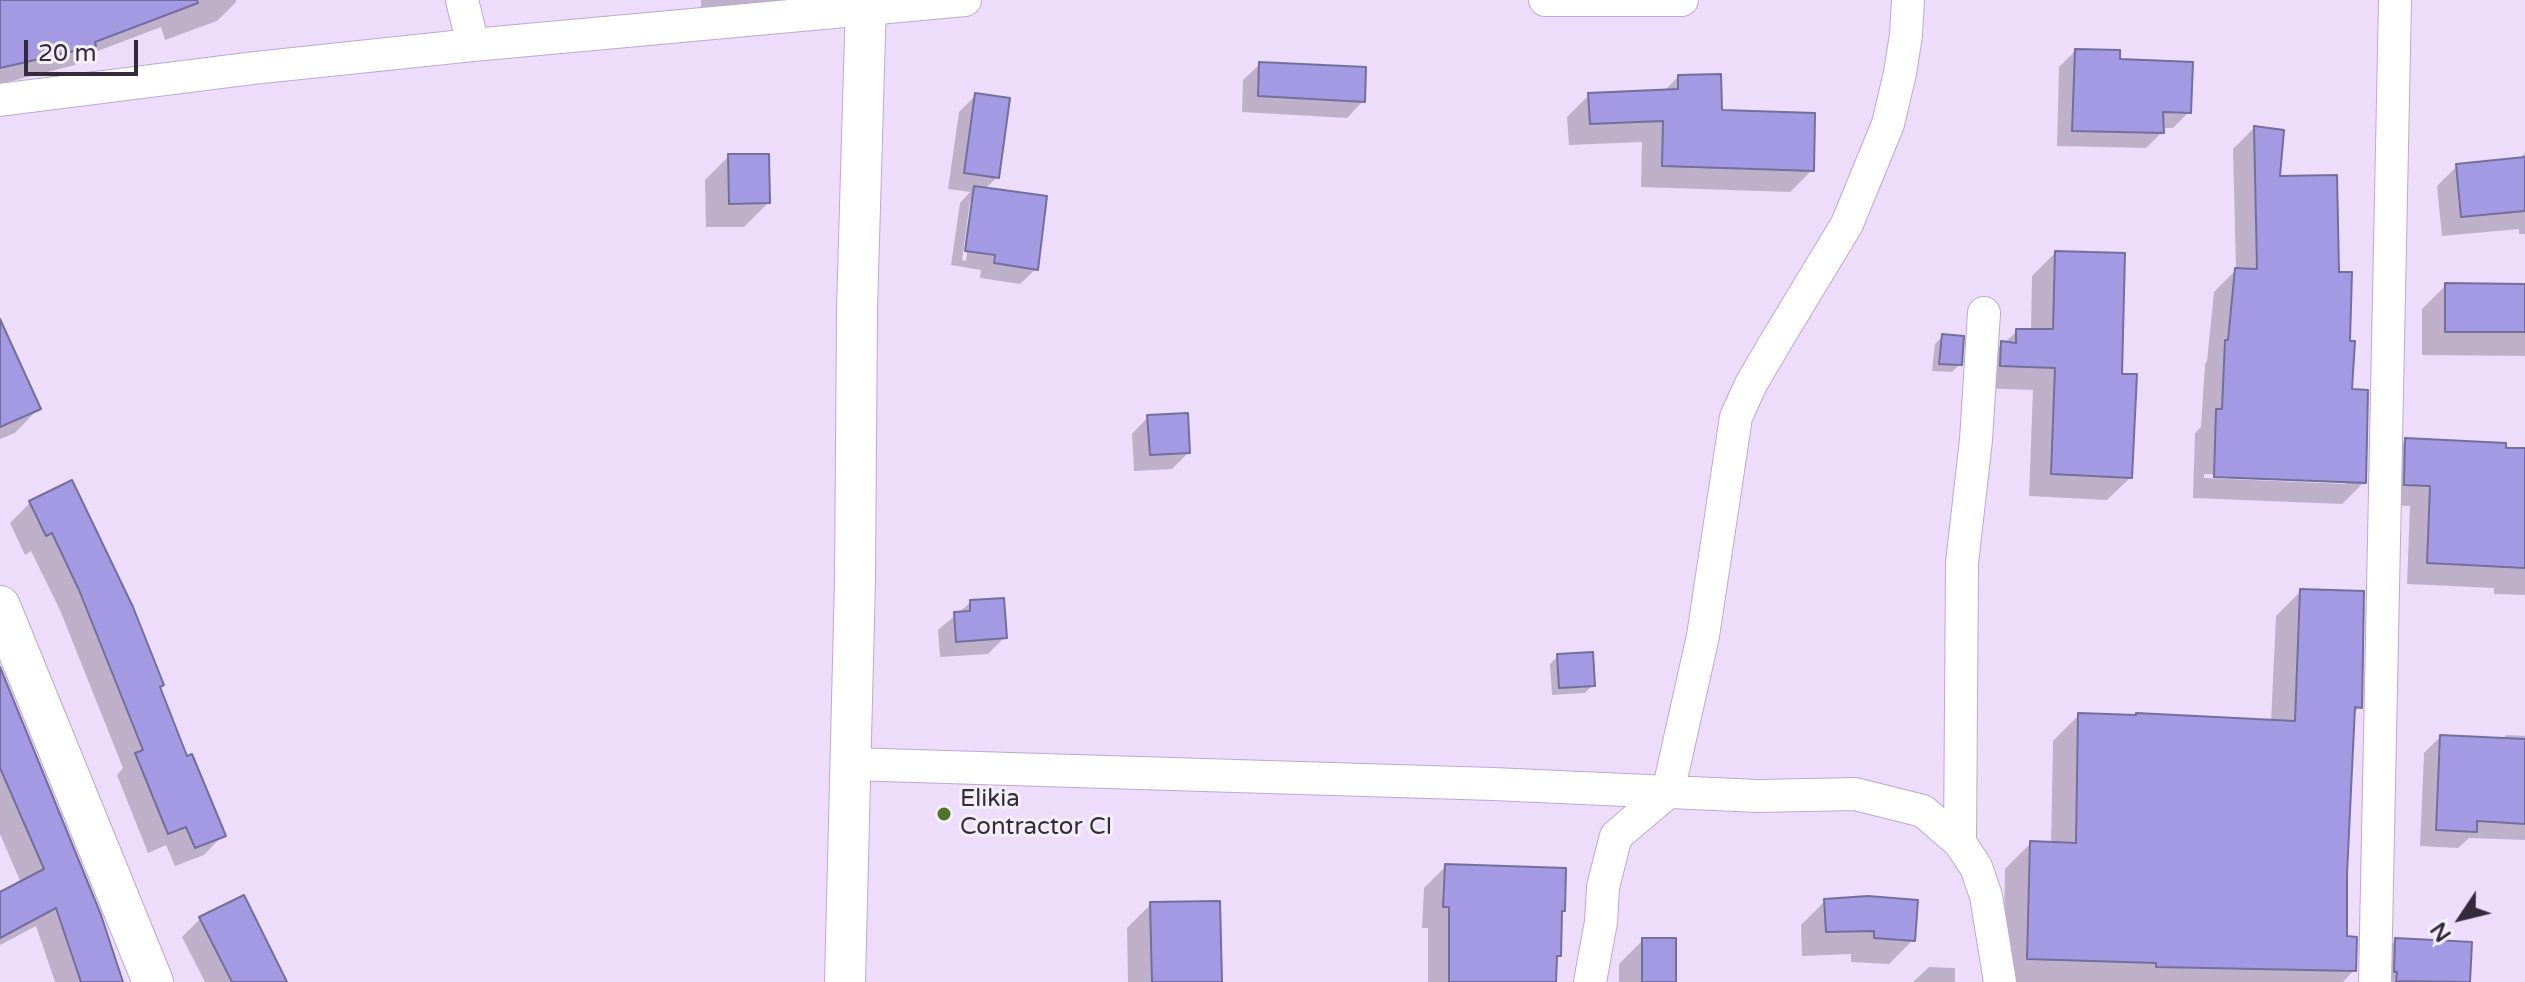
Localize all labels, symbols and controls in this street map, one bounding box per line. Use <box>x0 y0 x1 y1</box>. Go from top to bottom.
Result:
scale bar <box>28 24 142 74</box>
text: 20 m <box>38 39 96 68</box>
place label: Elikia Contractor CI <box>960 786 1112 842</box>
marker: Elikia Contractor CI <box>935 805 953 823</box>
north arrow <box>2421 878 2501 958</box>
text: N <box>2426 917 2457 946</box>

